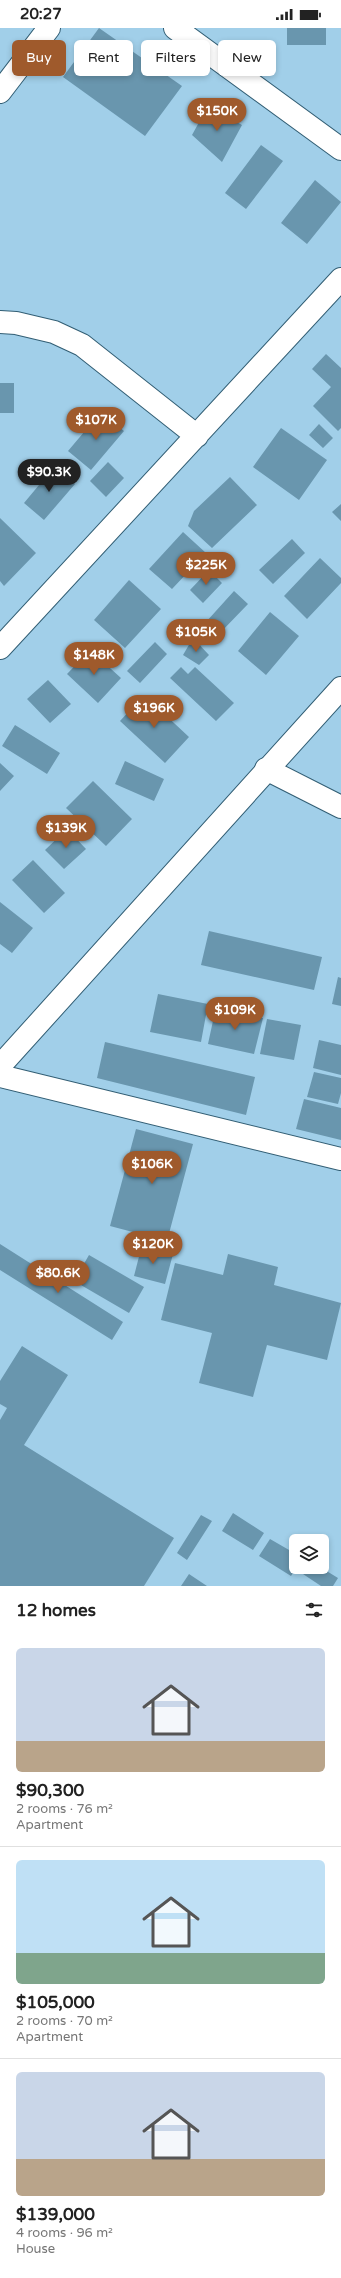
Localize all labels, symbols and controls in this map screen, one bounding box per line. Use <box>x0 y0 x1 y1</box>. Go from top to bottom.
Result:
text: 20:27 <box>20 5 62 23</box>
chip: Buy <box>12 40 66 76</box>
chip: Rent <box>74 40 133 76</box>
chip: Filters <box>141 40 210 76</box>
chip: New <box>218 40 276 76</box>
pin: $150K <box>189 98 245 132</box>
text: $150K <box>196 103 238 119</box>
pin: $107K <box>68 407 124 441</box>
text: $107K <box>75 412 117 428</box>
pin: $90.3K <box>16 459 82 493</box>
text: $90.3K <box>27 464 71 480</box>
pin: $225K <box>178 552 234 586</box>
text: $225K <box>185 557 227 573</box>
pin: $105K <box>168 619 224 653</box>
text: $105K <box>175 624 217 640</box>
pin: $148K <box>66 642 122 676</box>
text: $148K <box>73 647 115 663</box>
pin: $196K <box>126 695 182 729</box>
text: $196K <box>133 700 175 716</box>
pin: $139K <box>38 815 94 849</box>
text: $139K <box>45 820 87 836</box>
pin: $109K <box>207 997 263 1031</box>
text: $109K <box>214 1002 256 1018</box>
pin: $106K <box>124 1151 180 1185</box>
text: $106K <box>131 1156 173 1172</box>
pin: $120K <box>125 1231 181 1265</box>
text: $120K <box>132 1236 174 1252</box>
pin: $80.6K <box>25 1260 91 1294</box>
text: $80.6K <box>36 1265 80 1281</box>
map controls <box>289 1534 329 1574</box>
button: layers <box>289 1534 329 1574</box>
icon: filters <box>303 1599 325 1621</box>
text: 12 homes <box>16 1600 96 1621</box>
icon: home <box>135 1674 207 1746</box>
text: $90,300 <box>16 1780 84 1801</box>
text: 2 rooms · 76 m² <box>16 1801 113 1817</box>
text: Apartment <box>16 1817 83 1833</box>
icon: home <box>135 1886 207 1958</box>
text: $105,000 <box>16 1992 95 2013</box>
text: 2 rooms · 70 m² <box>16 2013 113 2029</box>
text: Apartment <box>16 2029 83 2045</box>
icon: home <box>135 2098 207 2170</box>
text: $139,000 <box>16 2204 95 2225</box>
text: 4 rooms · 96 m² <box>16 2225 113 2241</box>
text: House <box>16 2241 55 2257</box>

